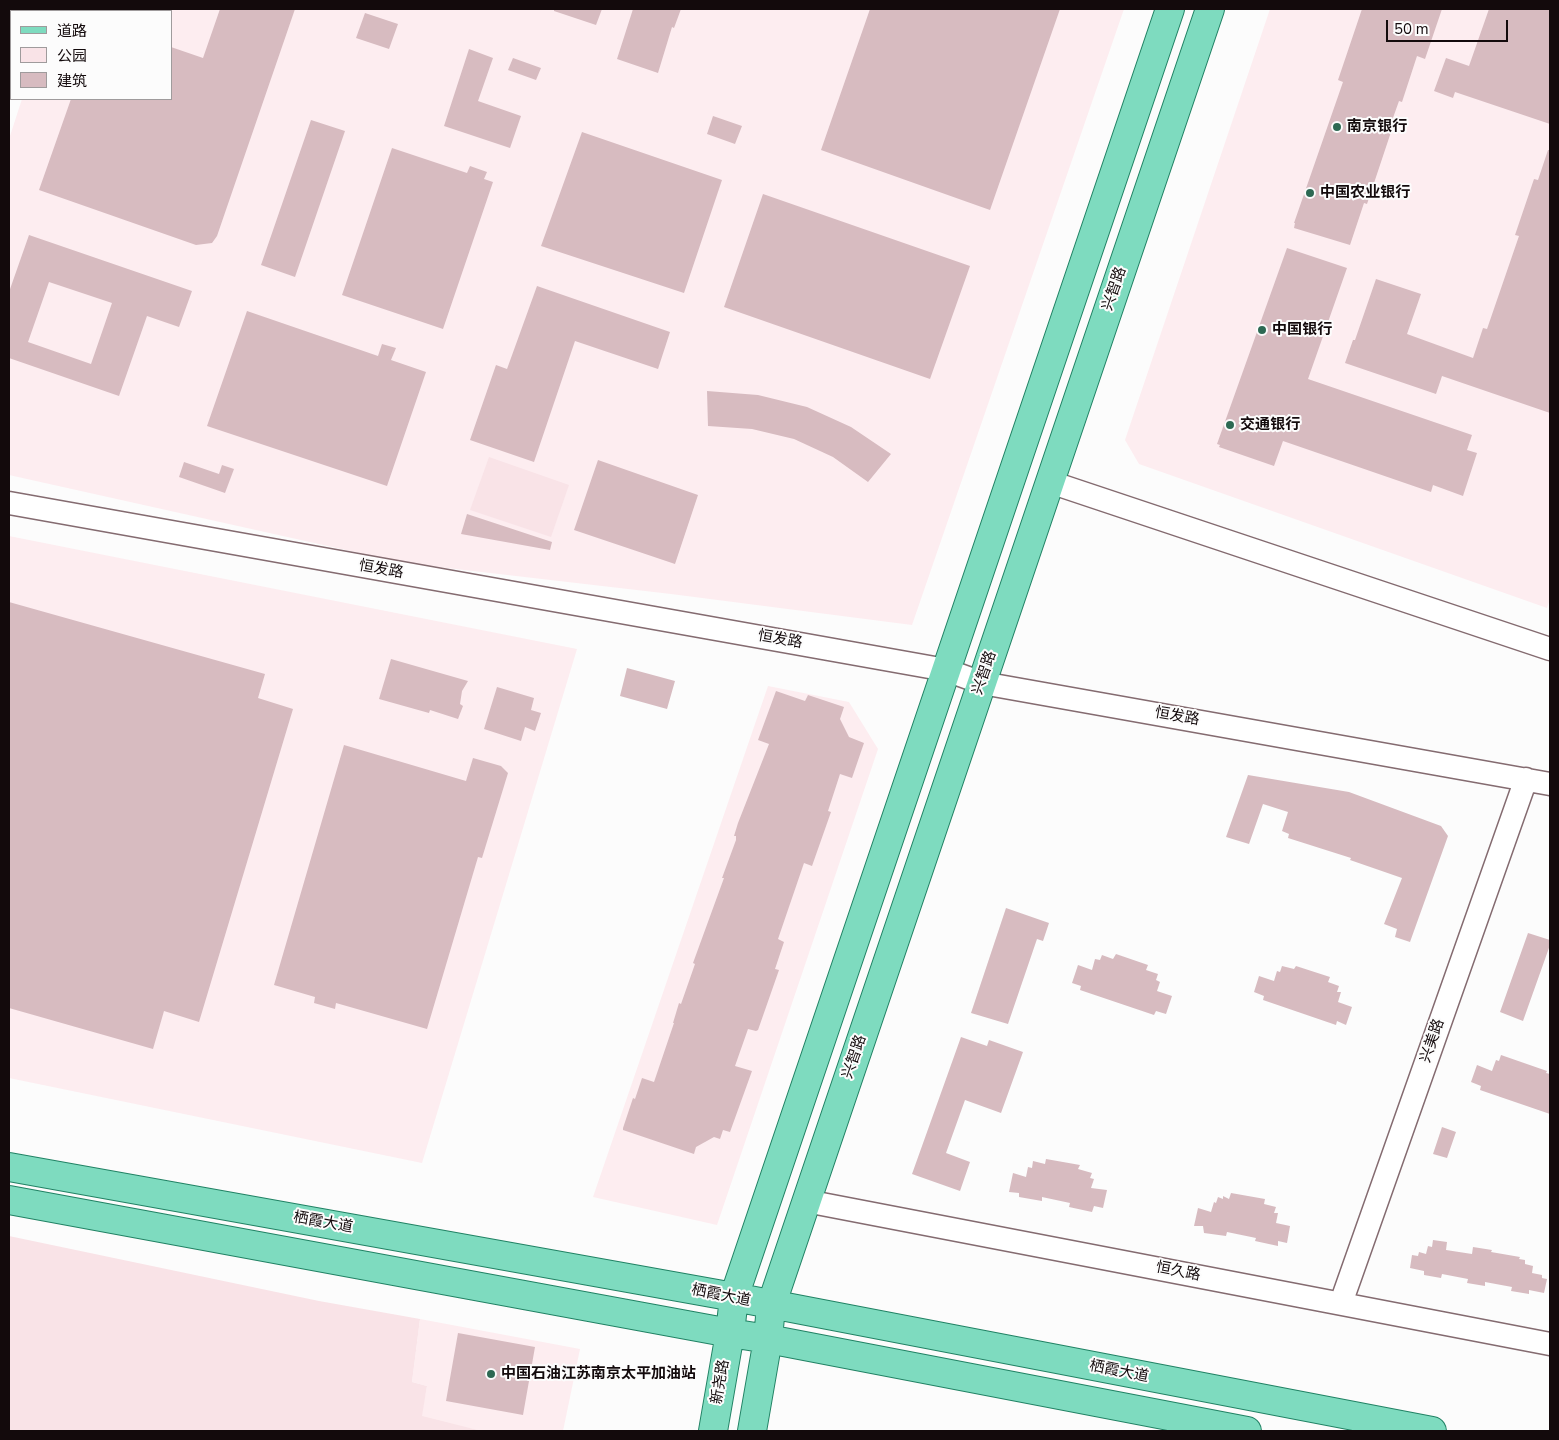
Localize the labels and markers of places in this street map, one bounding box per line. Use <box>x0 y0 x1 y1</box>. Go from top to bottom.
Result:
place label: 南京银行 <box>1347 118 1407 136</box>
marker: 南京银行 <box>1331 121 1343 133</box>
place label: 中国农业银行 <box>1320 184 1410 202</box>
marker: 中国农业银行 <box>1304 187 1316 199</box>
place label: 中国银行 <box>1272 321 1332 339</box>
marker: 中国银行 <box>1256 324 1268 336</box>
place label: 交通银行 <box>1240 416 1300 434</box>
marker: 交通银行 <box>1224 419 1236 431</box>
place label: 中国石油江苏南京太平加油站 <box>501 1365 696 1383</box>
marker: 中国石油江苏南京太平加油站 <box>485 1368 497 1380</box>

